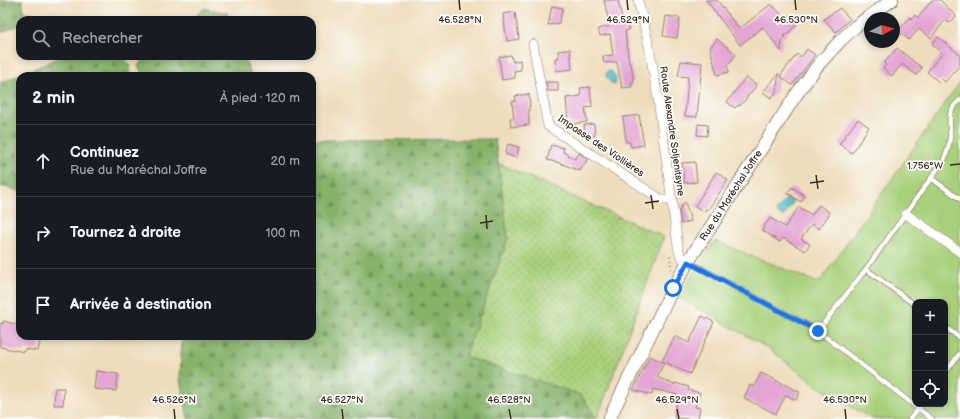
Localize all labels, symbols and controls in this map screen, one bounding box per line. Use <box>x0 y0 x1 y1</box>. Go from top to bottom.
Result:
north arrow <box>864 12 900 48</box>
text: 46.528°N <box>438 14 482 26</box>
text: 46.529°N <box>606 14 650 26</box>
text: 46.530°N <box>774 14 818 26</box>
search box <box>16 16 316 60</box>
icon: search <box>30 27 52 49</box>
text: Rechercher <box>62 29 142 48</box>
street label: Route Alexandre Soljenitsyne <box>657 65 687 197</box>
text: 2 min <box>32 88 75 108</box>
text: À pied · 120 m <box>220 90 300 106</box>
street label: Impasse des Viollières <box>555 113 647 179</box>
text: Continuez <box>70 143 139 162</box>
street label: Rue du Maréchal Joffre <box>697 148 765 243</box>
icon: ahead <box>32 150 54 172</box>
text: 20 m <box>270 153 300 169</box>
text: 1.756°W <box>907 160 943 172</box>
text: Rue du Maréchal Joffre <box>70 162 207 178</box>
icon: right <box>32 222 54 244</box>
text: Tournez à droite <box>70 223 181 242</box>
text: 100 m <box>265 225 300 241</box>
route start <box>664 279 682 297</box>
icon: arrive <box>32 294 54 316</box>
text: Arrivée à destination <box>70 295 212 314</box>
map controls <box>912 299 948 407</box>
button: + <box>912 299 948 335</box>
route end <box>809 322 827 340</box>
button: − <box>912 335 948 371</box>
button: locate <box>912 371 948 407</box>
text: 46.526°N <box>152 394 196 406</box>
text: 46.527°N <box>321 394 363 406</box>
text: 46.528°N <box>487 394 531 406</box>
text: 46.529°N <box>655 394 699 406</box>
text: 46.530°N <box>823 394 867 406</box>

